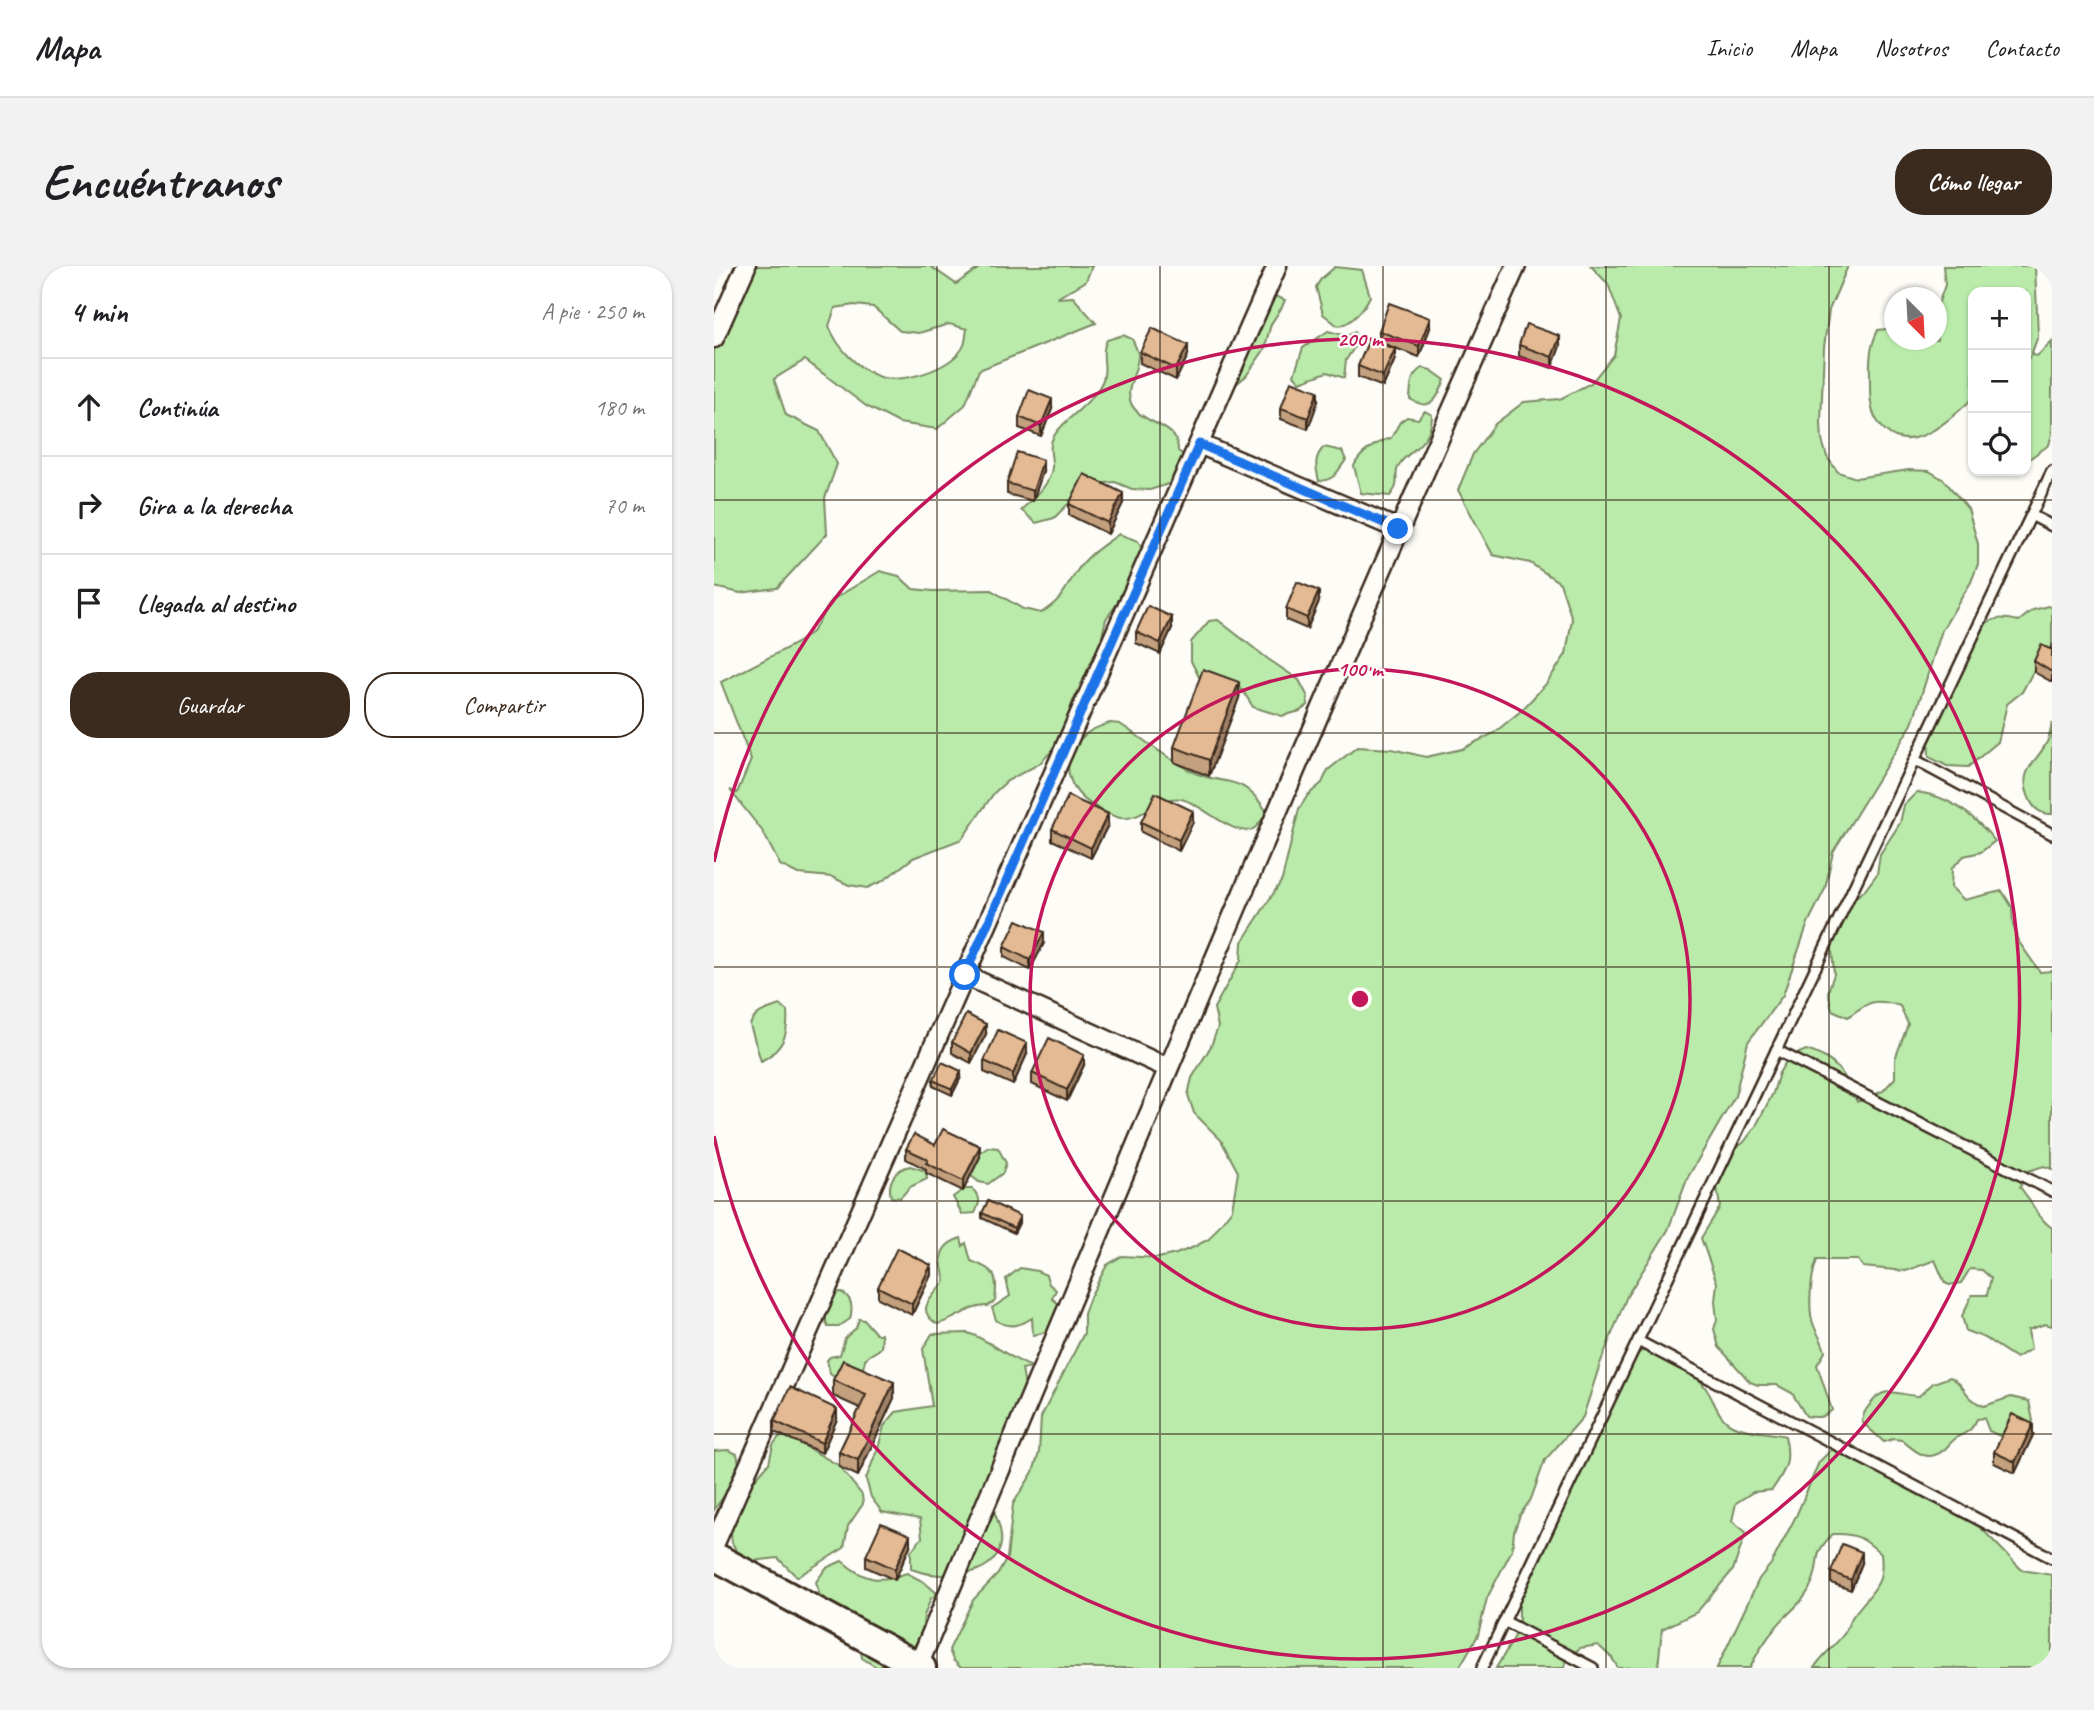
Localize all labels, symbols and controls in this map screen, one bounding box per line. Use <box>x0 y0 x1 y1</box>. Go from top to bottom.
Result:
text: Mapa <box>35 27 100 69</box>
text: Inicio <box>1706 33 1752 63</box>
text: Mapa <box>1790 33 1837 63</box>
text: Nosotros <box>1875 33 1947 63</box>
text: Contacto <box>1985 33 2059 63</box>
button: Cómo llegar <box>1895 149 2052 215</box>
text: Encuéntranos <box>42 151 278 213</box>
north arrow <box>1884 287 1947 350</box>
map controls <box>1968 287 2031 476</box>
button: + <box>1968 287 2031 350</box>
text: 4 min <box>70 293 127 331</box>
text: A pie · 250 m <box>541 297 644 326</box>
text: 200 m <box>1337 326 1385 352</box>
button: − <box>1968 350 2031 413</box>
icon: ahead <box>70 388 108 426</box>
text: Continúa <box>137 391 218 424</box>
text: 180 m <box>595 393 644 422</box>
button: locate <box>1968 413 2031 476</box>
icon: right <box>70 486 108 524</box>
text: Gira a la derecha <box>137 489 291 522</box>
text: 70 m <box>605 491 644 520</box>
route end <box>1382 513 1413 544</box>
icon: arrive <box>70 584 108 622</box>
text: Llegada al destino <box>137 587 295 620</box>
text: 100 m <box>1337 656 1385 682</box>
button: Guardar <box>70 672 350 738</box>
button: Compartir <box>364 672 644 738</box>
route start <box>949 959 980 990</box>
centre of rings <box>1348 987 1372 1011</box>

